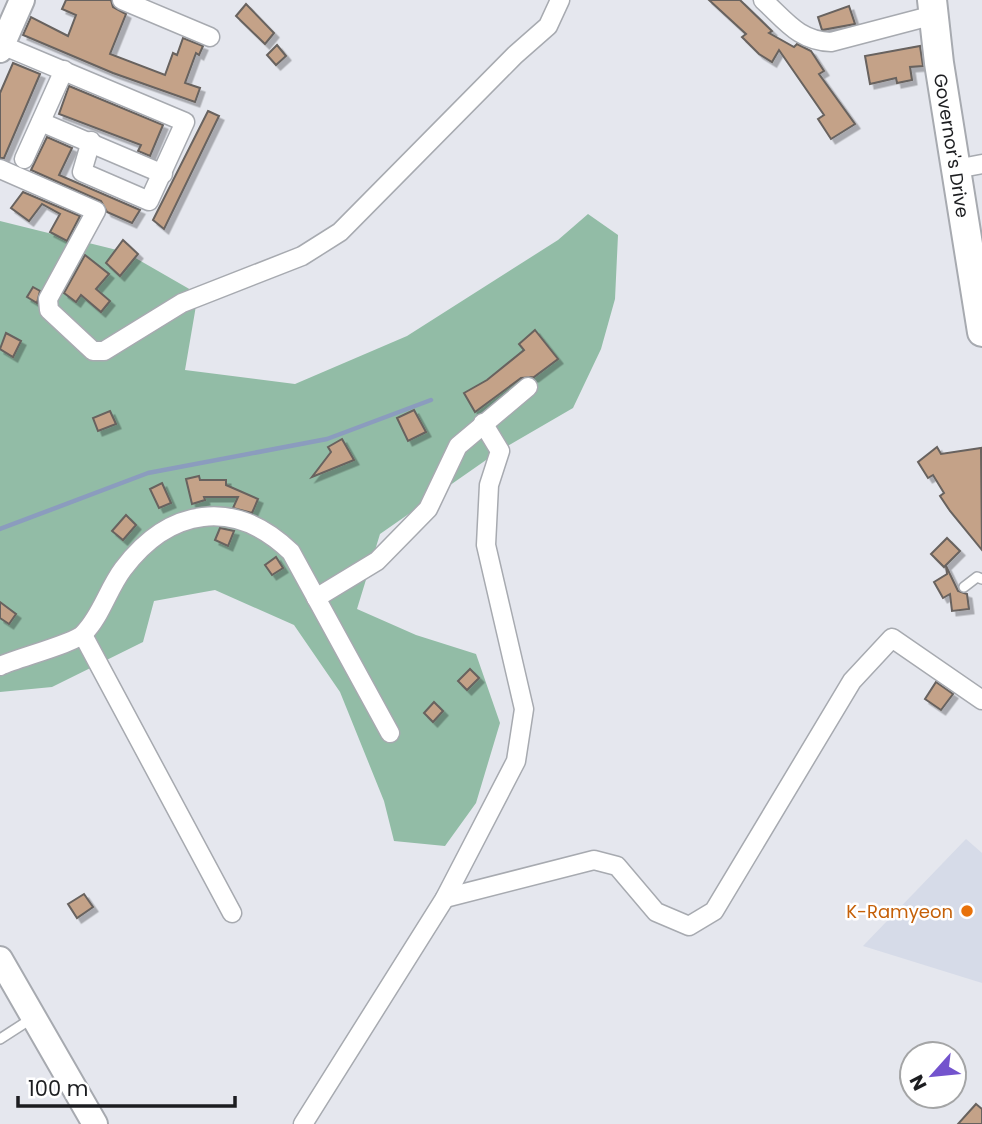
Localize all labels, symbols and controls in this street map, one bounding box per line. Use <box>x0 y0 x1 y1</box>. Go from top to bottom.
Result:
street label: Governor's Drive <box>928 72 976 219</box>
place label: K-Ramyeon <box>846 899 953 924</box>
marker: K-Ramyeon <box>959 903 975 919</box>
north arrow <box>898 1040 968 1110</box>
scale bar <box>18 1064 234 1108</box>
text: N <box>903 1070 934 1095</box>
text: 100 m <box>28 1074 88 1103</box>

